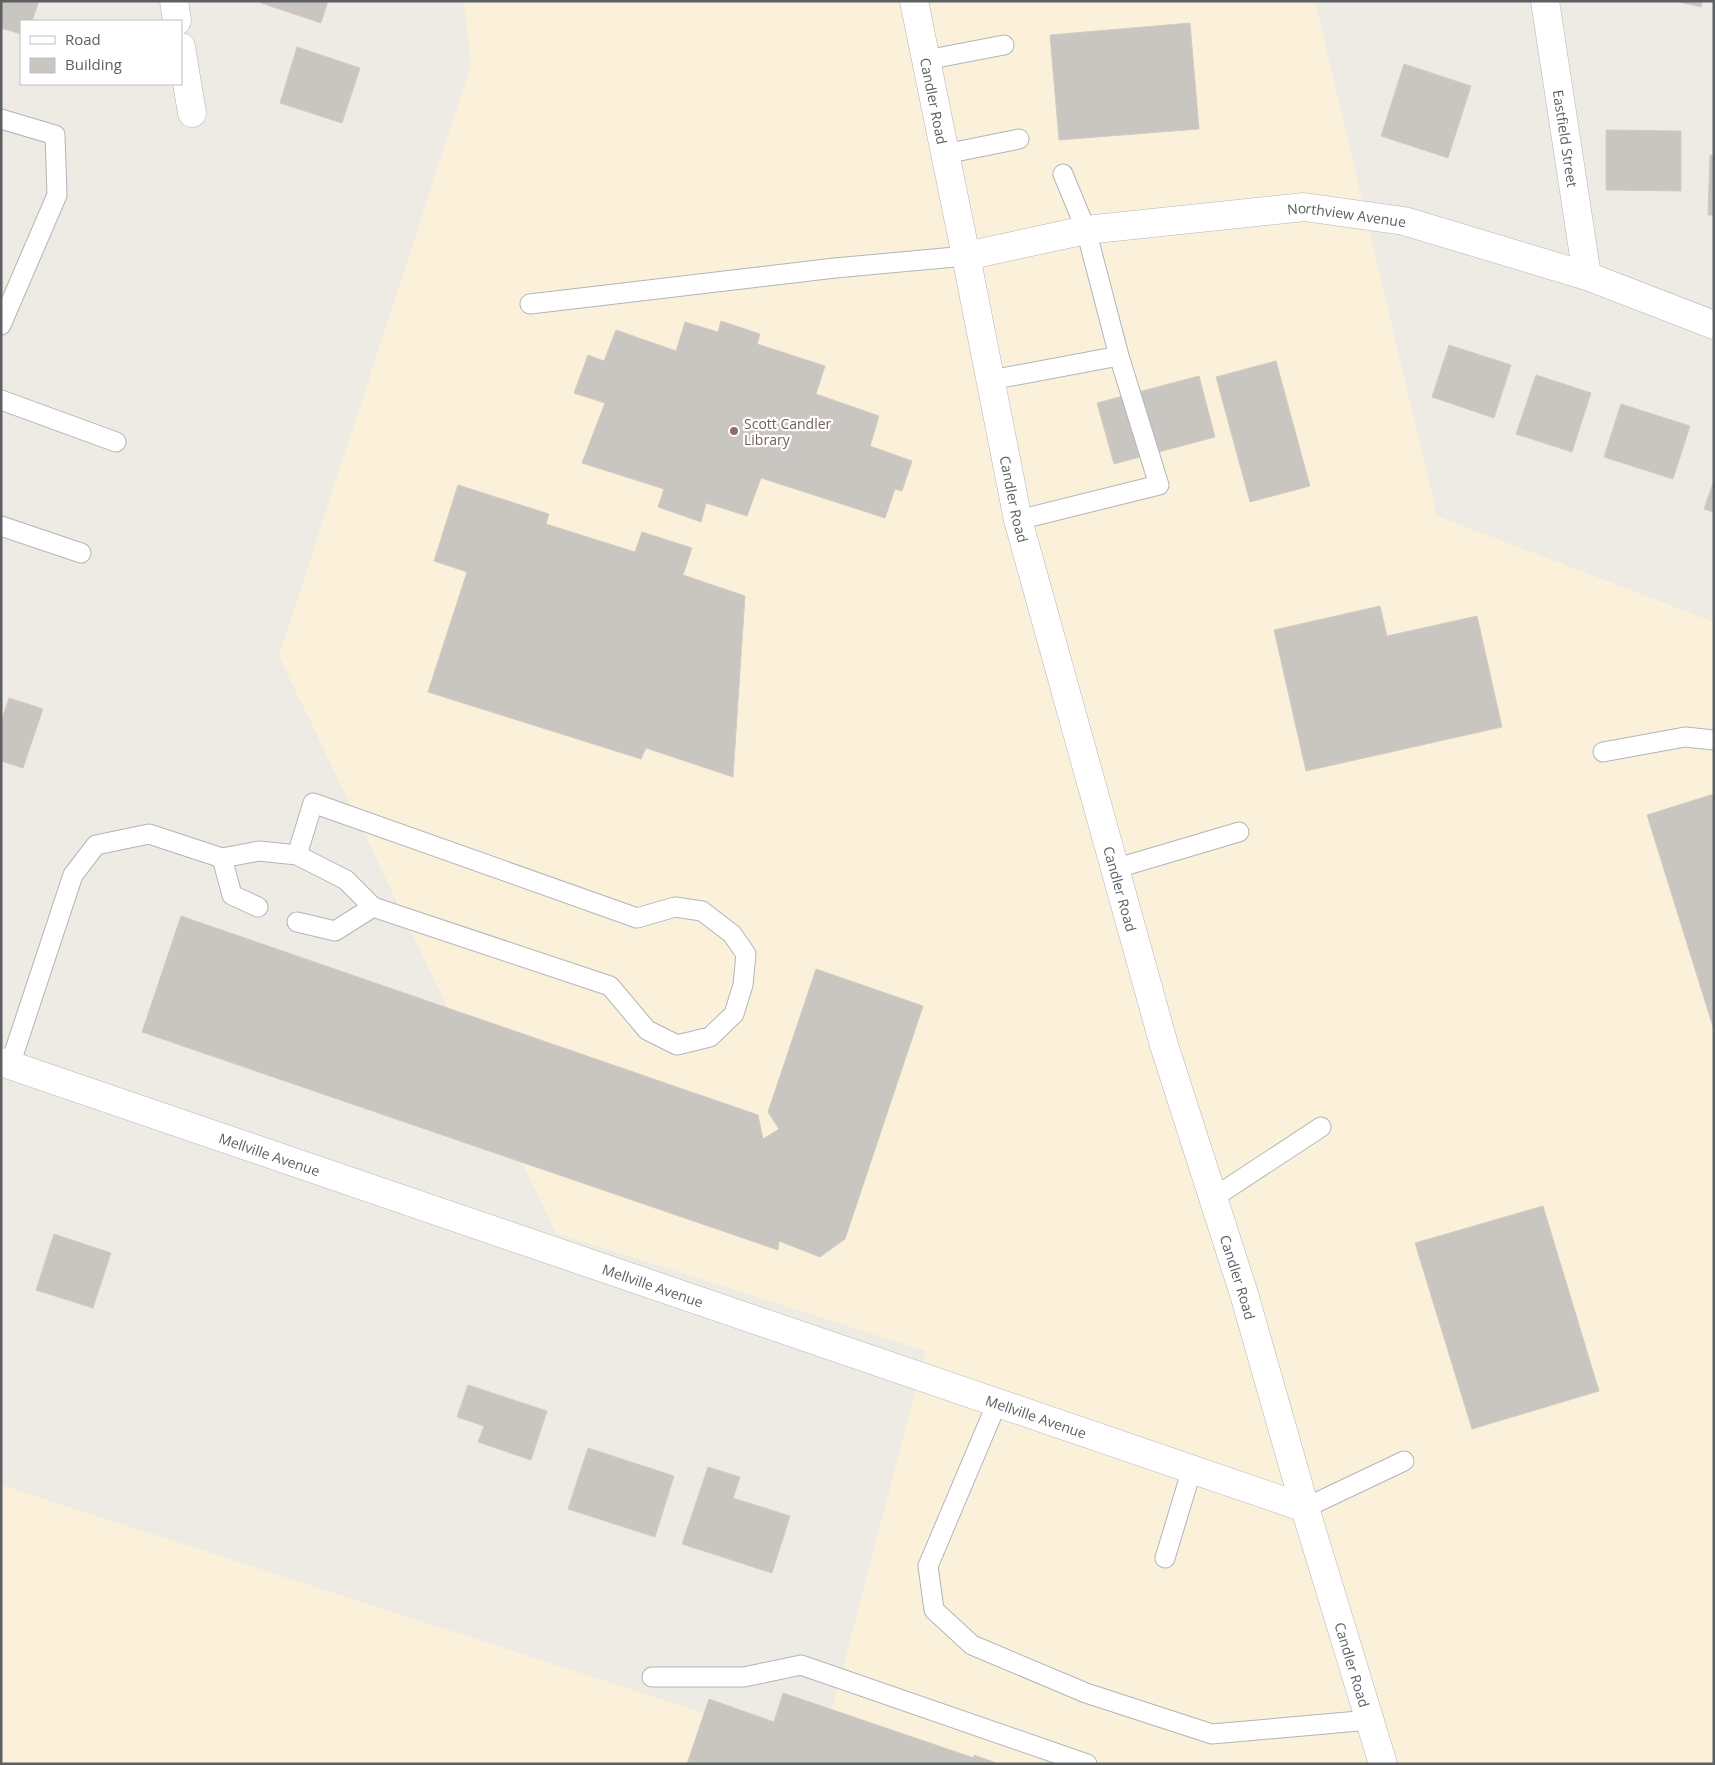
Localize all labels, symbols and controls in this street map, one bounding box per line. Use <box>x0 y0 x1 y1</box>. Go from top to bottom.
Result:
legend <box>20 20 182 85</box>
text: Road <box>65 29 101 49</box>
text: Building <box>65 54 122 74</box>
street label: Candler Road <box>916 56 952 146</box>
street label: Eastfield Street <box>1549 88 1583 188</box>
street label: Northview Avenue <box>1286 197 1407 231</box>
place label: Scott Candler Library <box>744 414 832 449</box>
marker: Scott Candler Library <box>728 425 740 437</box>
street label: Candler Road <box>996 454 1033 544</box>
street label: Candler Road <box>1100 844 1141 934</box>
street label: Mellville Avenue <box>217 1128 323 1180</box>
street label: Candler Road <box>1216 1232 1260 1322</box>
street label: Mellville Avenue <box>600 1259 706 1311</box>
street label: Mellville Avenue <box>983 1390 1089 1442</box>
street label: Candler Road <box>1331 1620 1375 1709</box>

